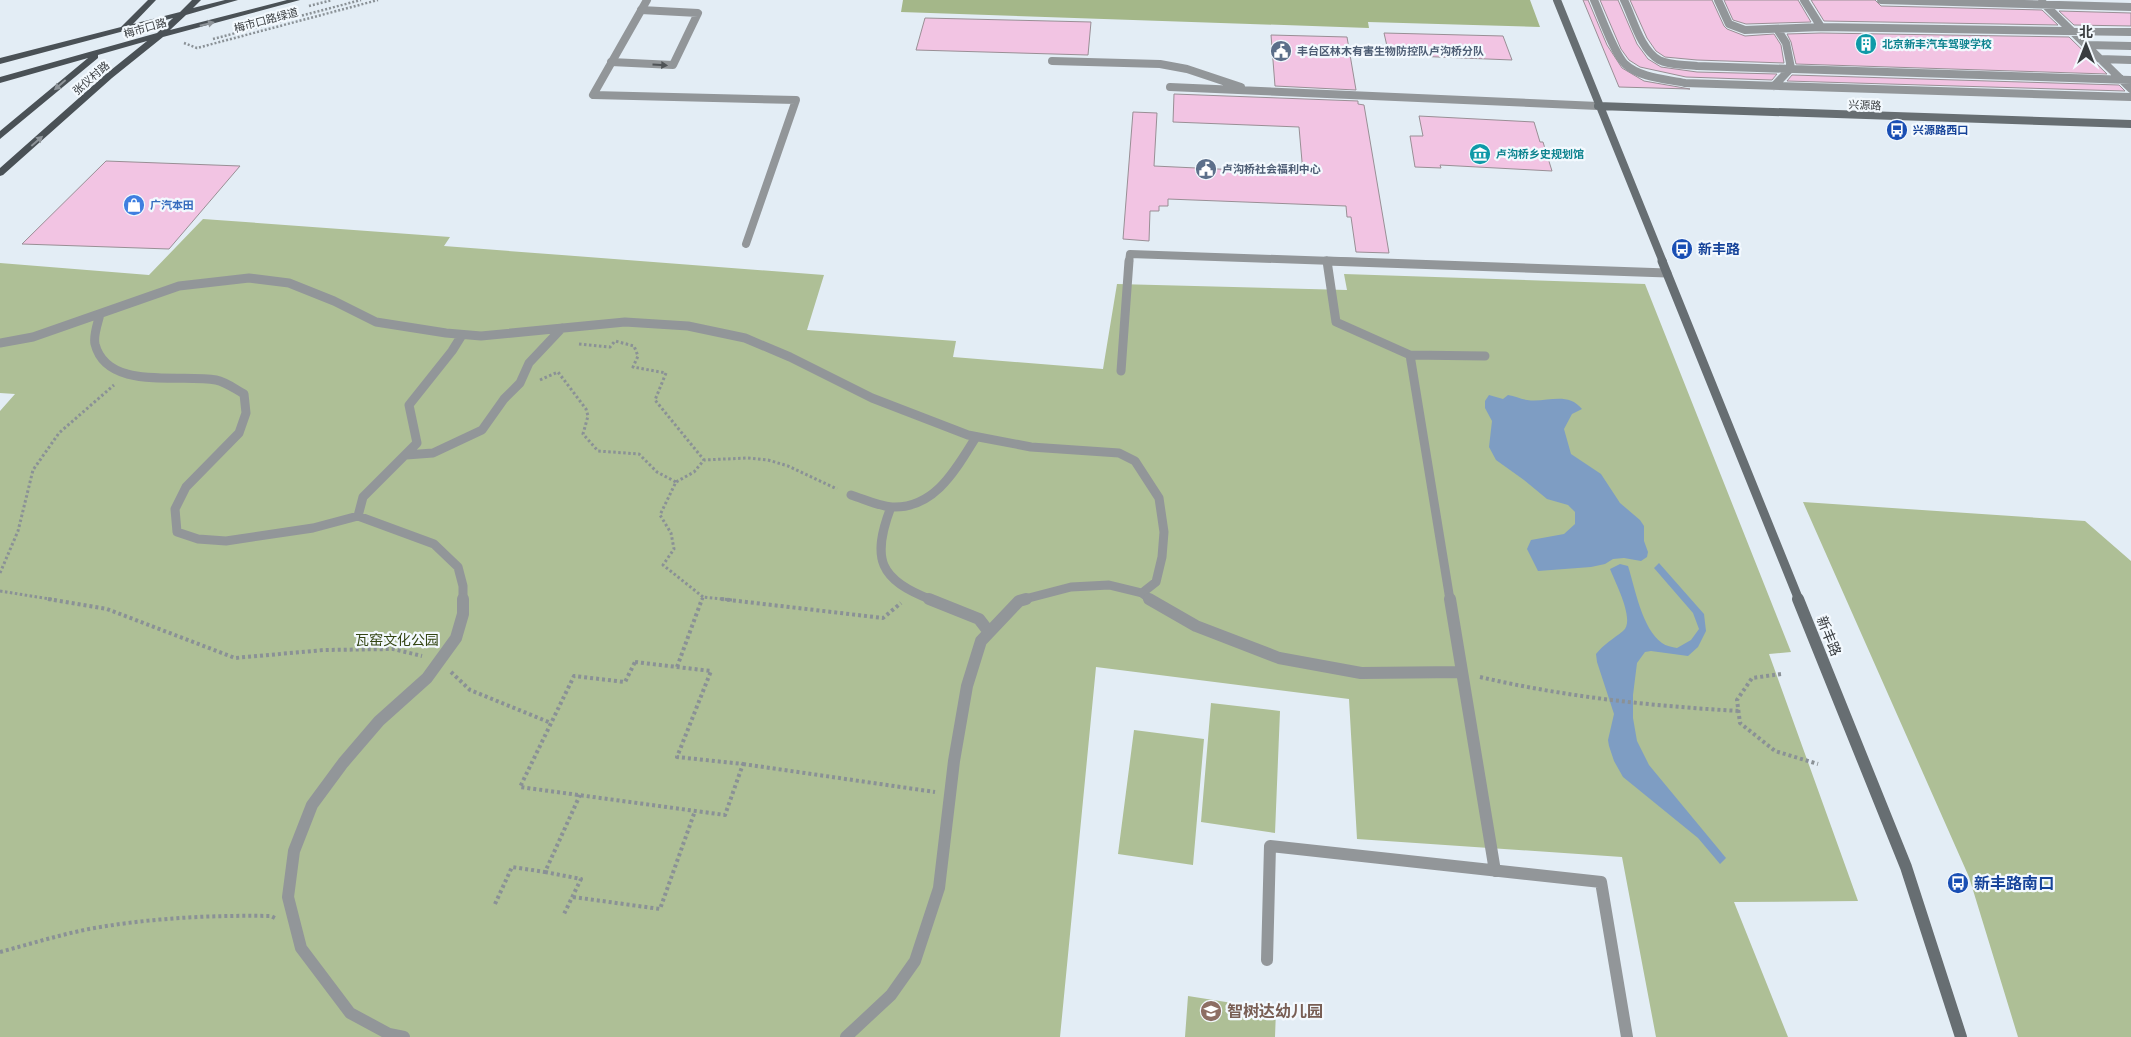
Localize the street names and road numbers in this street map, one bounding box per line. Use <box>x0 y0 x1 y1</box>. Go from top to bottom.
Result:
street label: 梅市口路绿道 <box>233 6 300 35</box>
street label: 梅市口路 <box>122 16 168 41</box>
street label: 张仪村路 <box>70 59 112 98</box>
street label: 兴源路 <box>1848 98 1882 113</box>
street label: 新丰路 <box>1814 614 1844 658</box>

